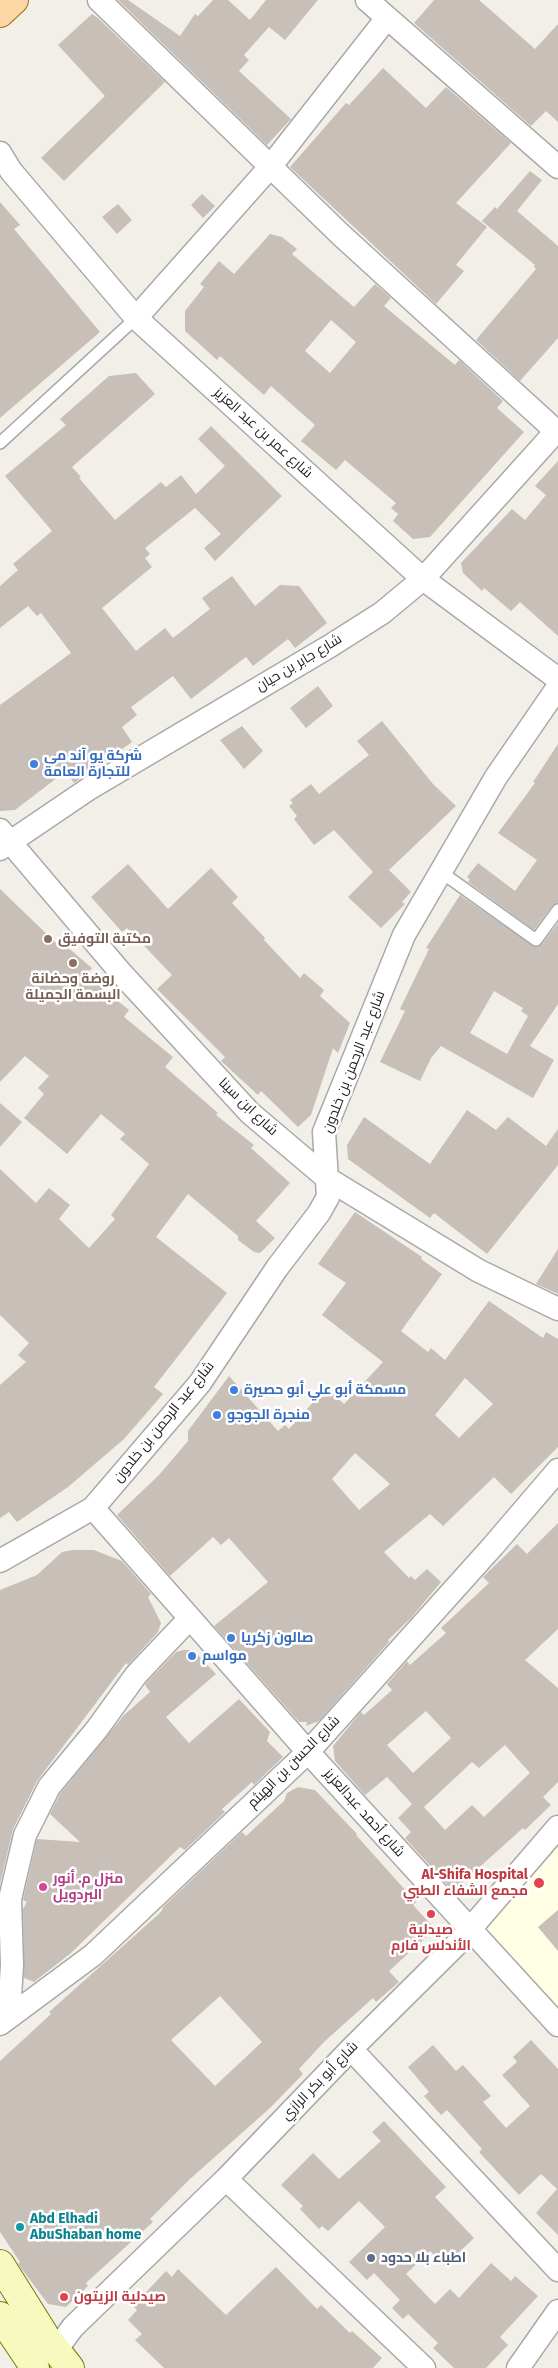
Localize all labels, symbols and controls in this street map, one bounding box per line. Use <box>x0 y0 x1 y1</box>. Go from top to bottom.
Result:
street label: شارع عمر بن عبد العزيز <box>210 384 316 482</box>
street label: شارع جابر بن حيان <box>253 631 345 695</box>
place label: شركة يو آند مي للتجارة العامة <box>44 748 142 780</box>
marker: شركة يو آند مي للتجارة العامة <box>28 758 40 770</box>
place label: مكتبة التوفيق <box>58 931 151 947</box>
marker: مكتبة التوفيق <box>42 933 54 945</box>
marker: روضة وحضانة البسمة الجميلة <box>67 957 79 969</box>
place label: روضة وحضانة البسمة الجميلة <box>25 971 121 1004</box>
street label: شارع عبد الرحمن بن خلدون <box>319 989 389 1135</box>
street label: شارع ابن سينا <box>215 1075 281 1139</box>
street label: شارع عبد الرحمن بن خلدون <box>110 1358 218 1486</box>
place label: مسمكة أبو علي أبو حصيرة <box>244 1382 406 1398</box>
marker: مسمكة أبو علي أبو حصيرة <box>228 1384 240 1396</box>
place label: منجرة الجوجو <box>227 1407 310 1423</box>
marker: منجرة الجوجو <box>211 1409 223 1421</box>
place label: صالون زكريا <box>241 1630 313 1646</box>
marker: صالون زكريا <box>225 1632 237 1644</box>
place label: مواسم <box>202 1648 247 1664</box>
marker: مواسم <box>186 1650 198 1662</box>
street label: شارع الحسن بن الهيثم <box>244 1712 344 1812</box>
street label: شارع أحمد عبدالعزيز <box>320 1766 408 1860</box>
place label: Al-Shifa Hospital مجمع الشفاء الطبي <box>403 1867 528 1900</box>
place label: منزل م. أنور البردويل <box>53 1871 123 1904</box>
marker: Al-Shifa Hospital مجمع الشفاء الطبي <box>532 1876 546 1890</box>
marker: منزل م. أنور البردويل <box>37 1881 49 1893</box>
marker: صيدلية الأندلس فارم <box>425 1908 437 1920</box>
place label: صيدلية الأندلس فارم <box>391 1922 471 1954</box>
street label: شارع أبو بكر الرازي <box>278 2038 362 2124</box>
place label: Abd Elhadi AbuShaban home <box>30 2211 141 2244</box>
marker: Abd Elhadi AbuShaban home <box>14 2221 26 2233</box>
place label: اطباء بلا حدود <box>381 2250 466 2266</box>
marker: اطباء بلا حدود <box>365 2252 377 2264</box>
place label: صيدلية الزيتون <box>74 2289 166 2305</box>
marker: صيدلية الزيتون <box>58 2291 70 2303</box>

